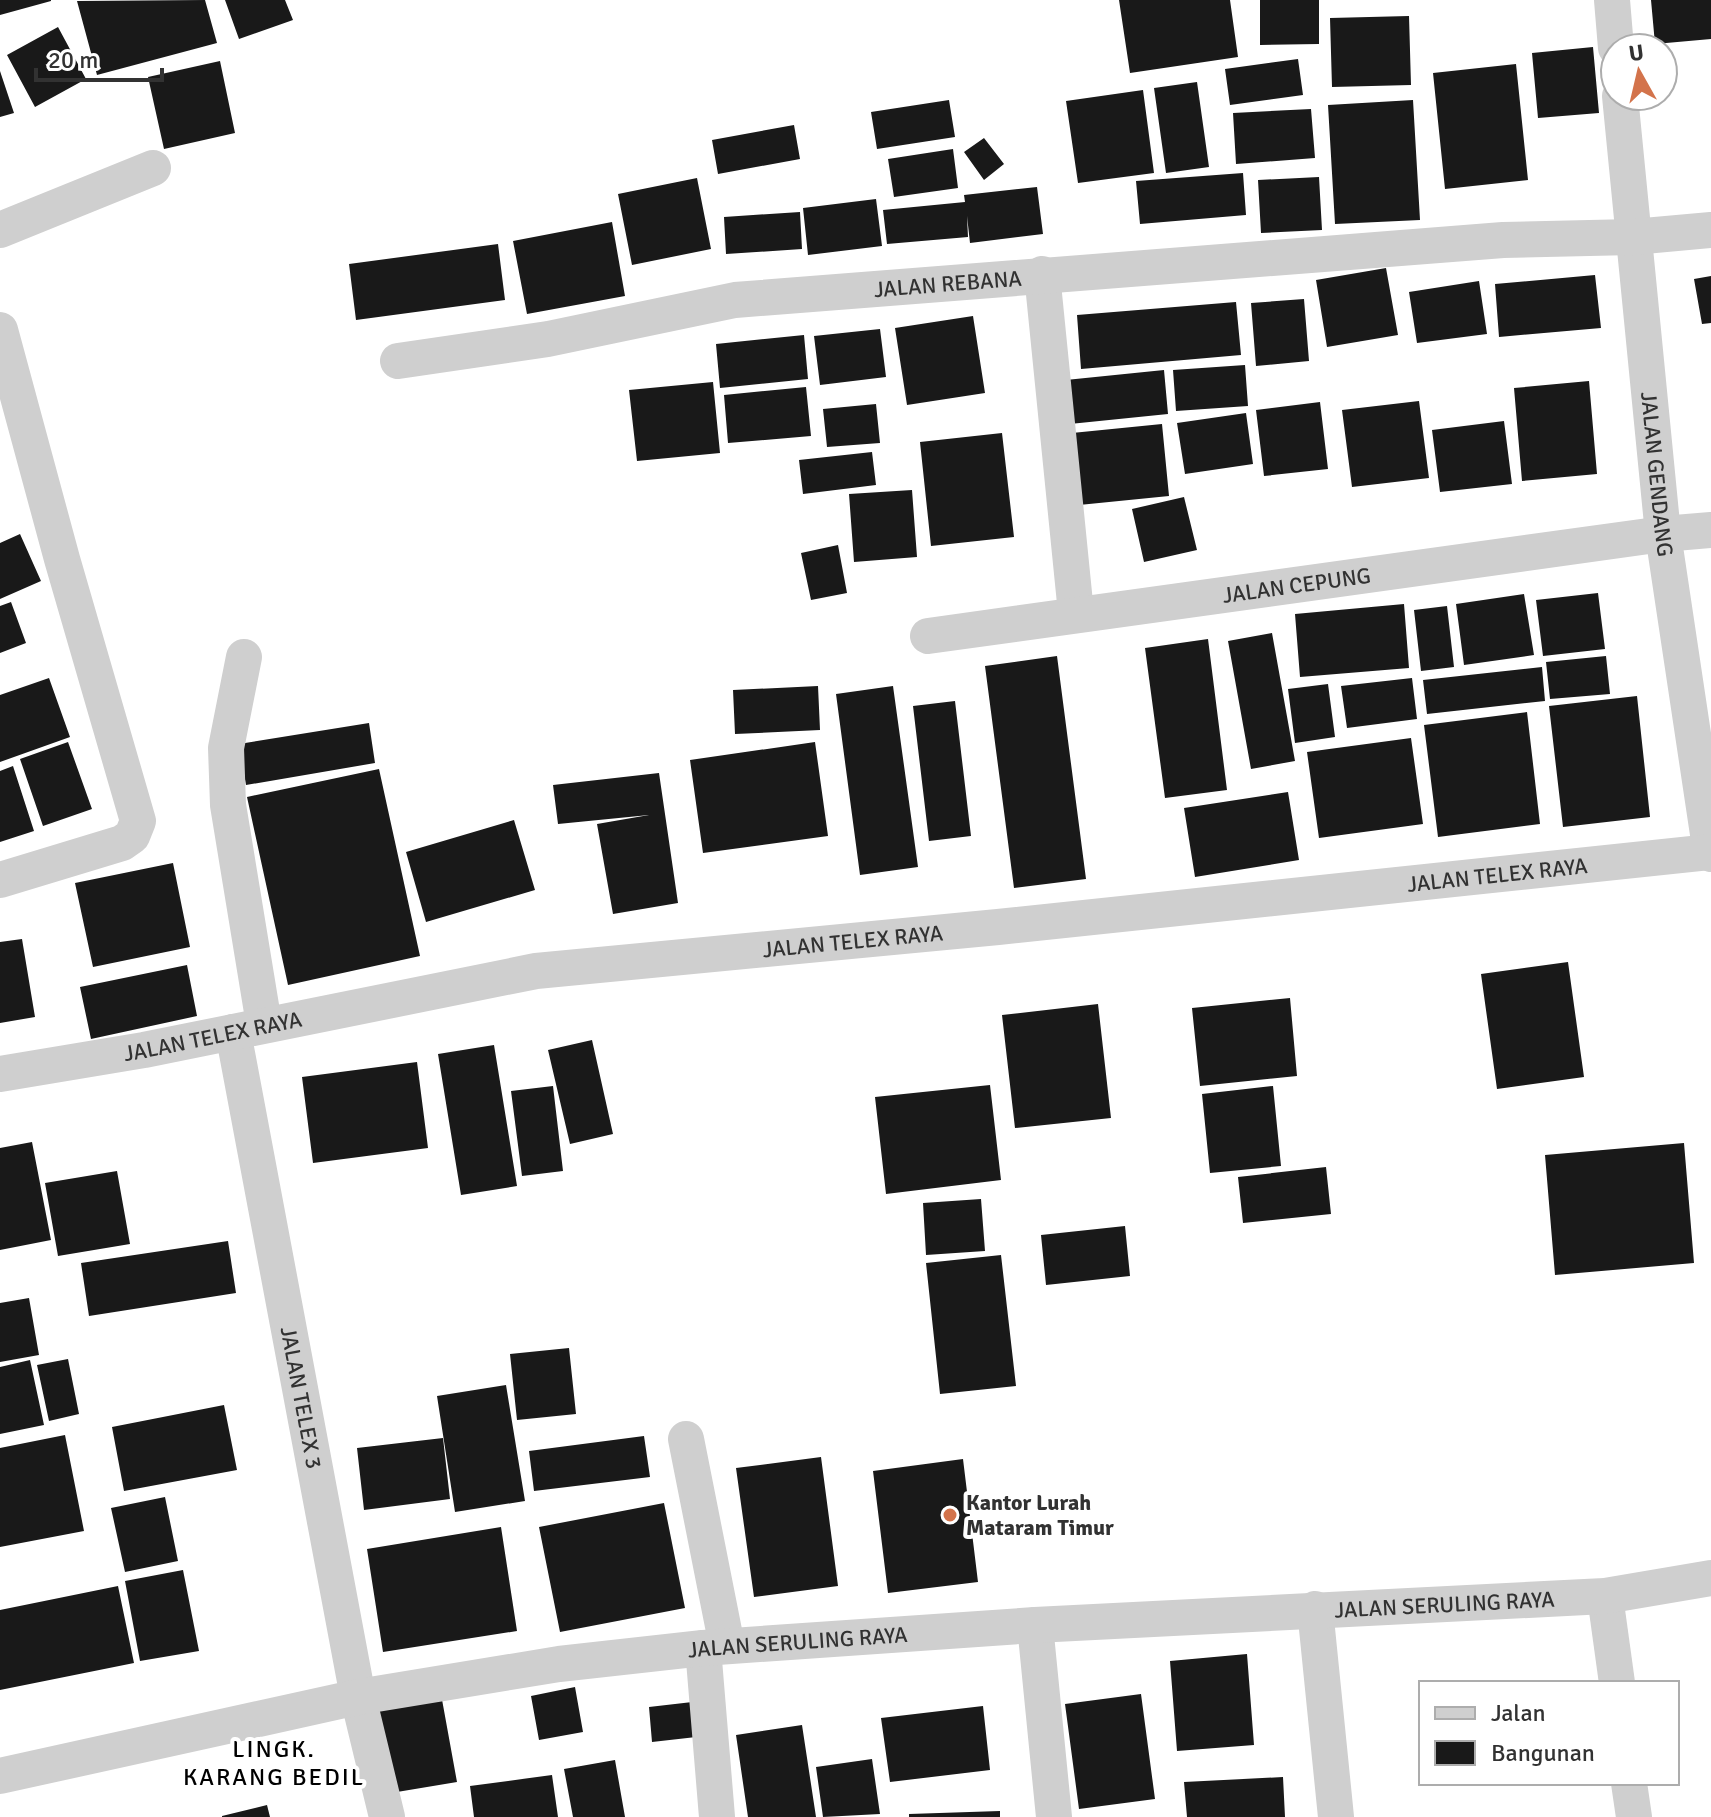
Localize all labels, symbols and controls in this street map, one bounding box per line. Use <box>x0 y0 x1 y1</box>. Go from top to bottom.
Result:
scale bar <box>36 32 162 82</box>
north arrow <box>1599 32 1679 112</box>
text: U <box>1627 38 1646 67</box>
text: 20 m <box>48 45 98 75</box>
street label: JALAN REBANA <box>873 264 1023 303</box>
street label: JALAN GENDANG <box>1636 390 1680 558</box>
street label: JALAN CEPUNG <box>1221 561 1372 609</box>
street label: JALAN TELEX RAYA <box>1406 852 1589 897</box>
street label: JALAN TELEX RAYA <box>761 919 945 963</box>
street label: JALAN TELEX RAYA <box>122 1005 305 1067</box>
street label: JALAN TELEX 3 <box>275 1324 328 1471</box>
place label: Kantor Lurah Mataram Timur <box>966 1489 1114 1541</box>
marker: Kantor Lurah Mataram Timur <box>941 1506 959 1524</box>
street label: JALAN SERULING RAYA <box>1334 1585 1556 1623</box>
street label: JALAN SERULING RAYA <box>686 1620 909 1663</box>
legend <box>1419 1681 1679 1785</box>
text: Jalan <box>1491 1698 1546 1728</box>
district label: LINGK. KARANG BEDIL <box>183 1734 365 1792</box>
text: Bangunan <box>1491 1738 1595 1768</box>

